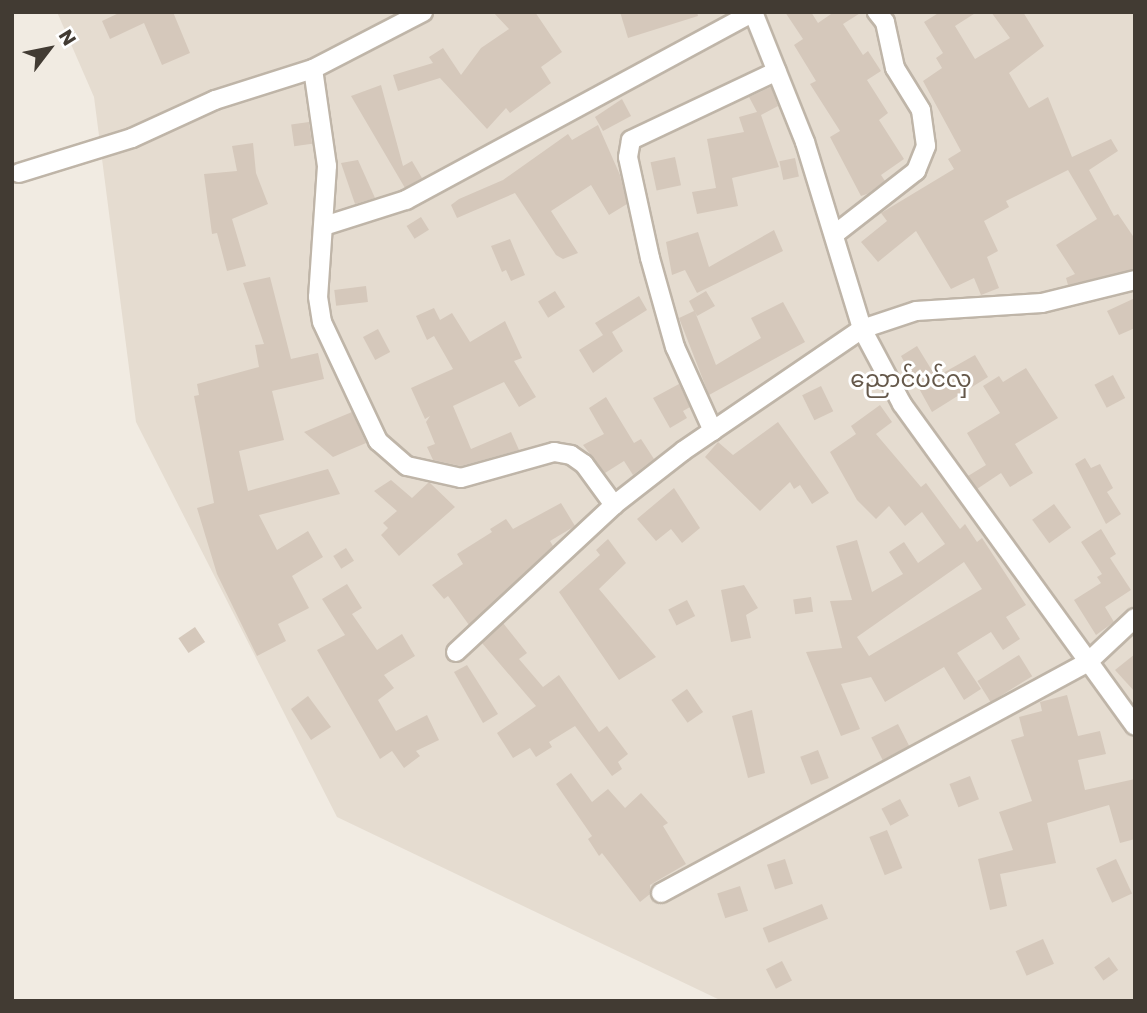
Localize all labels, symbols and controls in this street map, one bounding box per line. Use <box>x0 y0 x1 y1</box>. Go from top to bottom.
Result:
north arrow <box>14 14 84 84</box>
text: N <box>52 24 82 51</box>
district label: ညောင်ပင်လှ <box>850 365 972 393</box>

